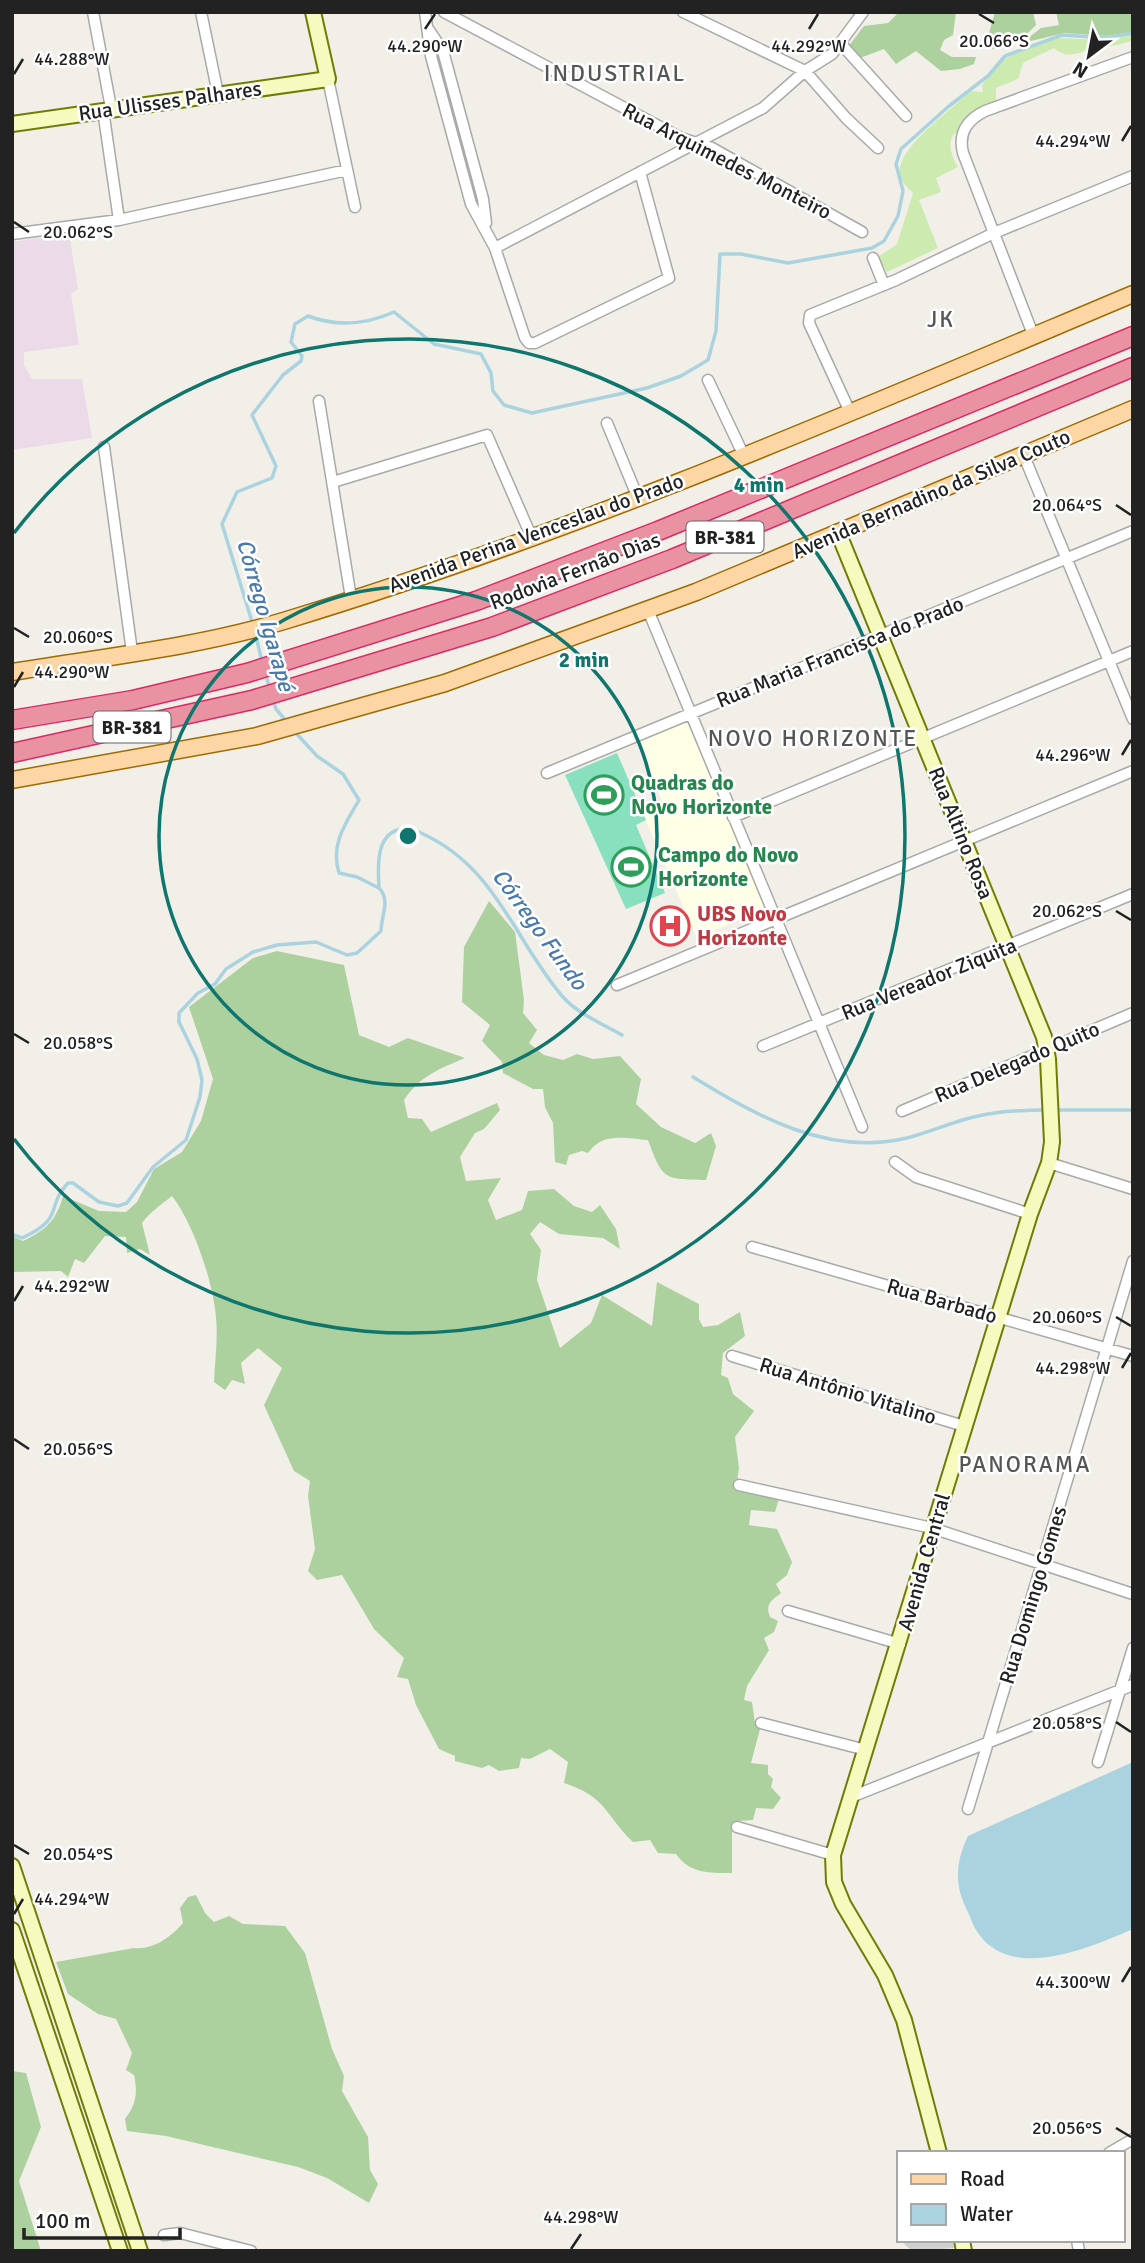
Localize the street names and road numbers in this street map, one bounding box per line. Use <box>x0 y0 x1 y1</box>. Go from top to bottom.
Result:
street label: Rua Ulisses Palhares <box>77 75 263 127</box>
street label: Rua Arquimedes Monteiro <box>618 97 836 225</box>
street label: Avenida Bernadino da Silva Couto <box>788 423 1074 565</box>
street label: Avenida Perina Venceslau do Prado <box>385 467 687 599</box>
road number: BR-381 <box>686 522 764 552</box>
street label: Rodovia Fernão Dias <box>486 526 664 616</box>
street label: Rua Maria Francisca do Prado <box>713 590 967 714</box>
road number: BR-381 <box>94 712 170 742</box>
street label: Rua Altino Rosa <box>923 763 999 903</box>
street label: Rua Vereador Ziquita <box>838 932 1020 1026</box>
street label: Rua Delegado Quito <box>931 1016 1103 1108</box>
street label: Rua Barbado <box>884 1273 1000 1329</box>
street label: Rua Antônio Vitalino <box>756 1352 940 1430</box>
street label: Avenida Central <box>892 1490 956 1634</box>
street label: Rua Domingo Gomes <box>994 1503 1072 1687</box>

